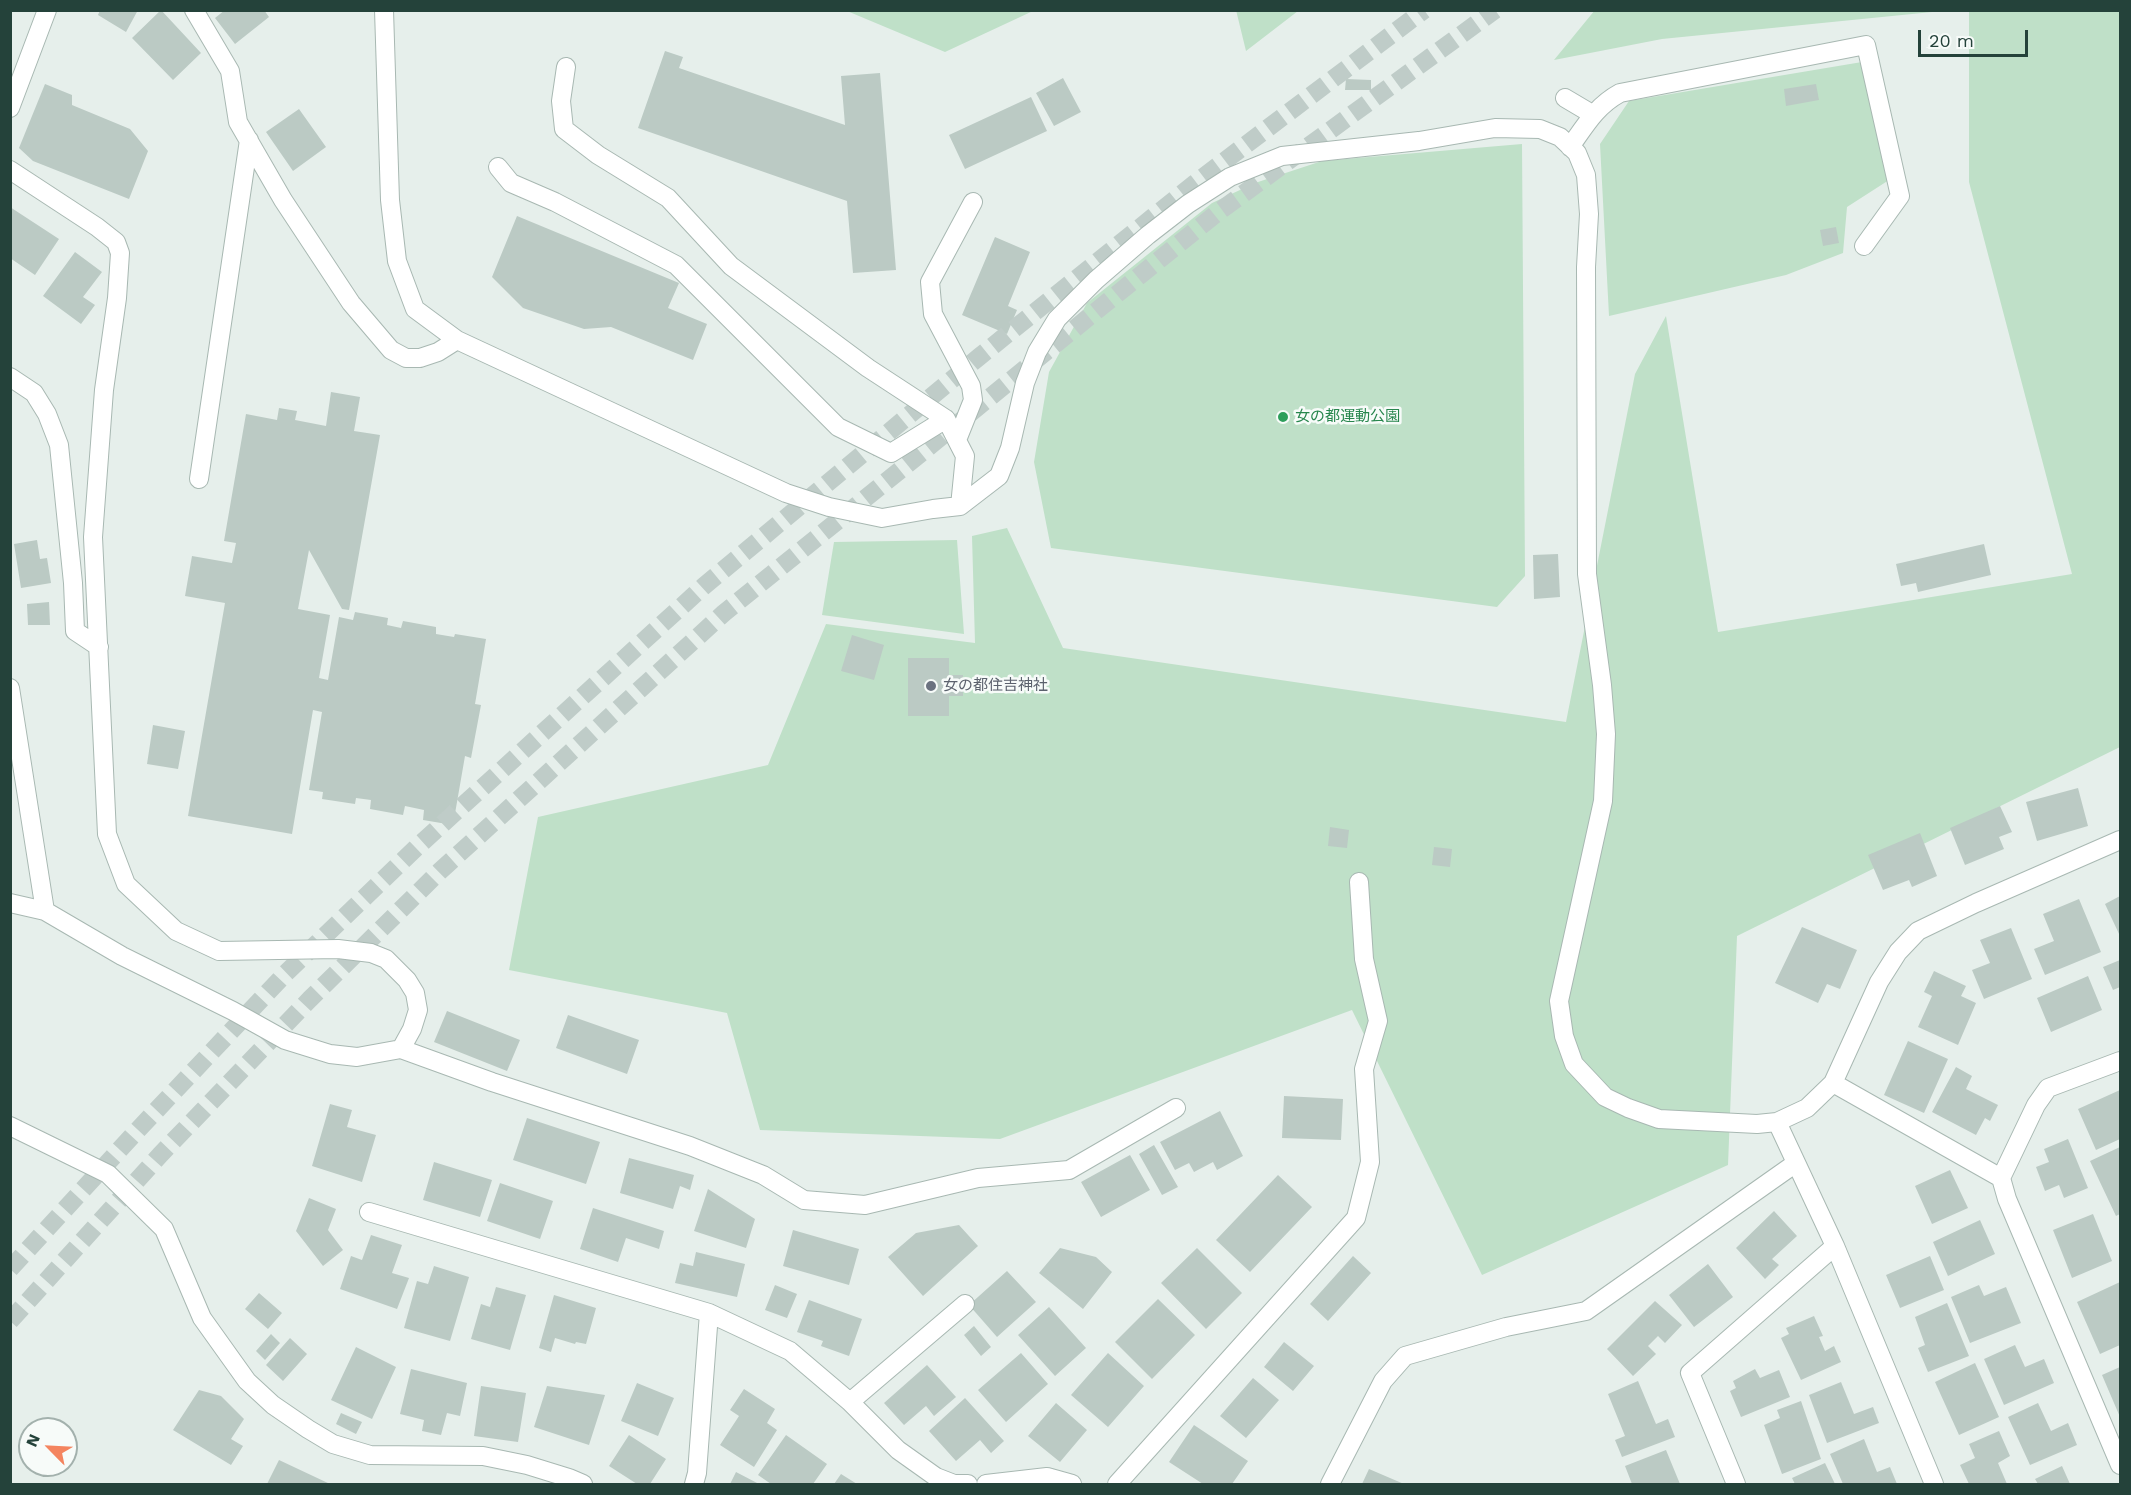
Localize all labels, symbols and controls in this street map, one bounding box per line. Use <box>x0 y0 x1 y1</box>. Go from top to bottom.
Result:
scale bar <box>1921 18 2030 56</box>
text: 20 m <box>1929 30 1974 51</box>
place label: 女の都運動公園 <box>1295 408 1400 426</box>
marker: 女の都運動公園 <box>1276 410 1290 424</box>
place label: 女の都住吉神社 <box>943 677 1048 695</box>
marker: 女の都住吉神社 <box>924 679 938 693</box>
north arrow <box>18 1417 78 1477</box>
text: N <box>22 1431 44 1450</box>

